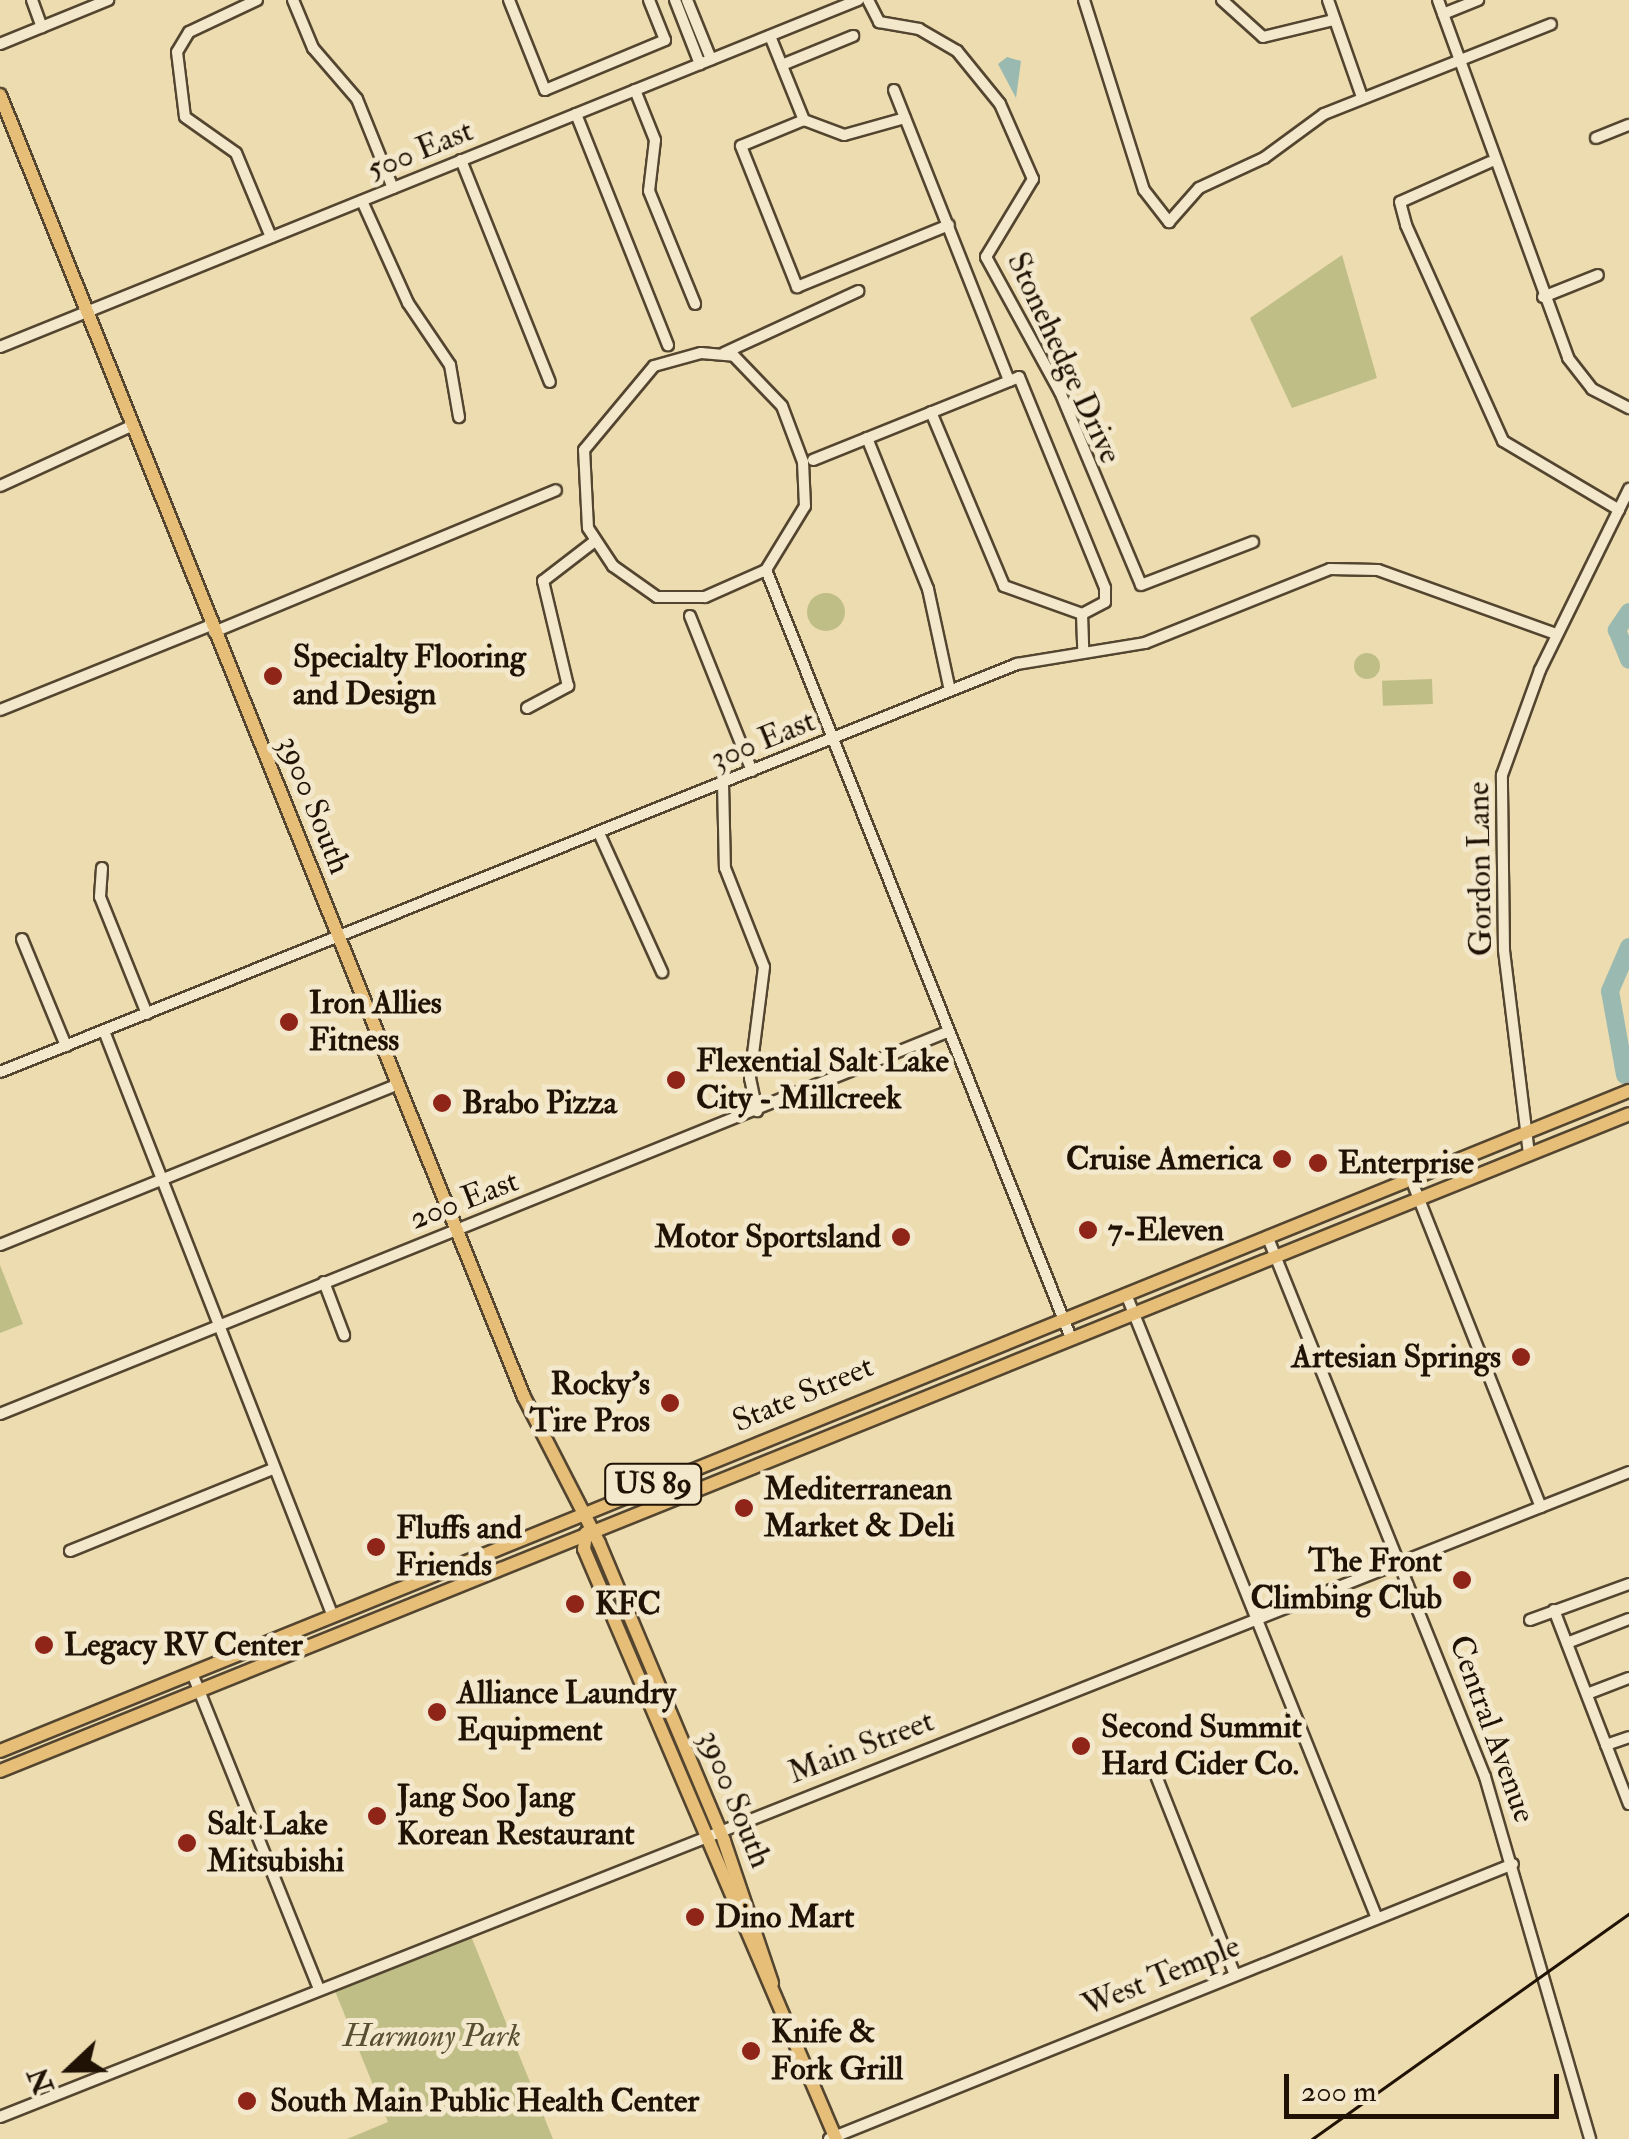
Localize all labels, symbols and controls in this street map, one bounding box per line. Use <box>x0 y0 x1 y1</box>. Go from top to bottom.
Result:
street label: 500 East <box>361 111 479 189</box>
street label: Stonehedge Drive <box>998 246 1130 470</box>
place label: Specialty Flooring and Design <box>293 639 526 714</box>
marker: Specialty Flooring and Design <box>262 665 284 687</box>
street label: 300 East <box>705 702 821 778</box>
street label: 3900 South <box>269 731 359 879</box>
street label: Gordon Lane <box>1459 781 1501 957</box>
place label: Iron Allies Fitness <box>309 985 442 1060</box>
marker: Iron Allies Fitness <box>278 1011 300 1033</box>
place label: Flexential Salt Lake City - Millcreek <box>696 1043 949 1118</box>
marker: Flexential Salt Lake City - Millcreek <box>665 1069 687 1091</box>
place label: Brabo Pizza <box>462 1084 617 1122</box>
marker: Brabo Pizza <box>431 1092 453 1114</box>
place label: Cruise America <box>1066 1140 1262 1178</box>
place label: Enterprise <box>1338 1144 1474 1182</box>
marker: Cruise America <box>1271 1148 1293 1170</box>
marker: Enterprise <box>1307 1152 1329 1174</box>
street label: 200 East <box>404 1162 524 1238</box>
place label: 7-Eleven <box>1108 1211 1224 1249</box>
place label: Motor Sportsland <box>655 1218 881 1256</box>
marker: 7-Eleven <box>1077 1219 1099 1241</box>
marker: Motor Sportsland <box>890 1226 912 1248</box>
place label: Artesian Springs <box>1292 1338 1501 1376</box>
marker: Artesian Springs <box>1510 1346 1532 1368</box>
street label: State Street <box>727 1347 879 1441</box>
place label: Rocky's Tire Pros <box>530 1366 650 1441</box>
marker: Rocky's Tire Pros <box>659 1392 681 1414</box>
road number: US 89 <box>603 1459 703 1509</box>
place label: Mediterranean Market & Deli <box>764 1471 955 1546</box>
marker: Mediterranean Market & Deli <box>733 1497 755 1519</box>
place label: Fluffs and Friends <box>396 1510 522 1585</box>
marker: Fluffs and Friends <box>365 1536 387 1558</box>
place label: The Front Climbing Club <box>1250 1543 1442 1618</box>
marker: The Front Climbing Club <box>1451 1569 1473 1591</box>
place label: KFC <box>595 1585 661 1623</box>
marker: KFC <box>564 1593 586 1615</box>
place label: Legacy RV Center <box>64 1626 303 1664</box>
street label: Central Avenue <box>1440 1630 1544 1828</box>
marker: Legacy RV Center <box>33 1634 55 1656</box>
place label: Alliance Laundry Equipment <box>457 1675 676 1750</box>
marker: Alliance Laundry Equipment <box>426 1701 448 1723</box>
street label: Main Street <box>783 1702 939 1792</box>
place label: Second Summit Hard Cider Co. <box>1101 1709 1302 1784</box>
street label: 3900 South <box>690 1725 780 1873</box>
marker: Second Summit Hard Cider Co. <box>1070 1735 1092 1757</box>
place label: Jang Soo Jang Korean Restaurant <box>397 1779 635 1854</box>
marker: Jang Soo Jang Korean Restaurant <box>366 1805 388 1827</box>
place label: Salt Lake Mitsubishi <box>207 1806 344 1881</box>
marker: Salt Lake Mitsubishi <box>176 1832 198 1854</box>
place label: Dino Mart <box>715 1898 854 1936</box>
marker: Dino Mart <box>684 1906 706 1928</box>
street label: West Temple <box>1077 1927 1245 2025</box>
place label: Knife & Fork Grill <box>771 2014 903 2089</box>
park label: Harmony Park <box>343 2017 521 2055</box>
north arrow <box>20 2019 120 2119</box>
marker: Knife & Fork Grill <box>740 2040 762 2062</box>
scale bar <box>1289 2054 1564 2116</box>
text: N <box>21 2062 63 2099</box>
text: 200 m <box>1301 2073 1377 2110</box>
place label: South Main Public Health Center <box>270 2082 699 2120</box>
marker: South Main Public Health Center <box>234 2088 260 2114</box>

